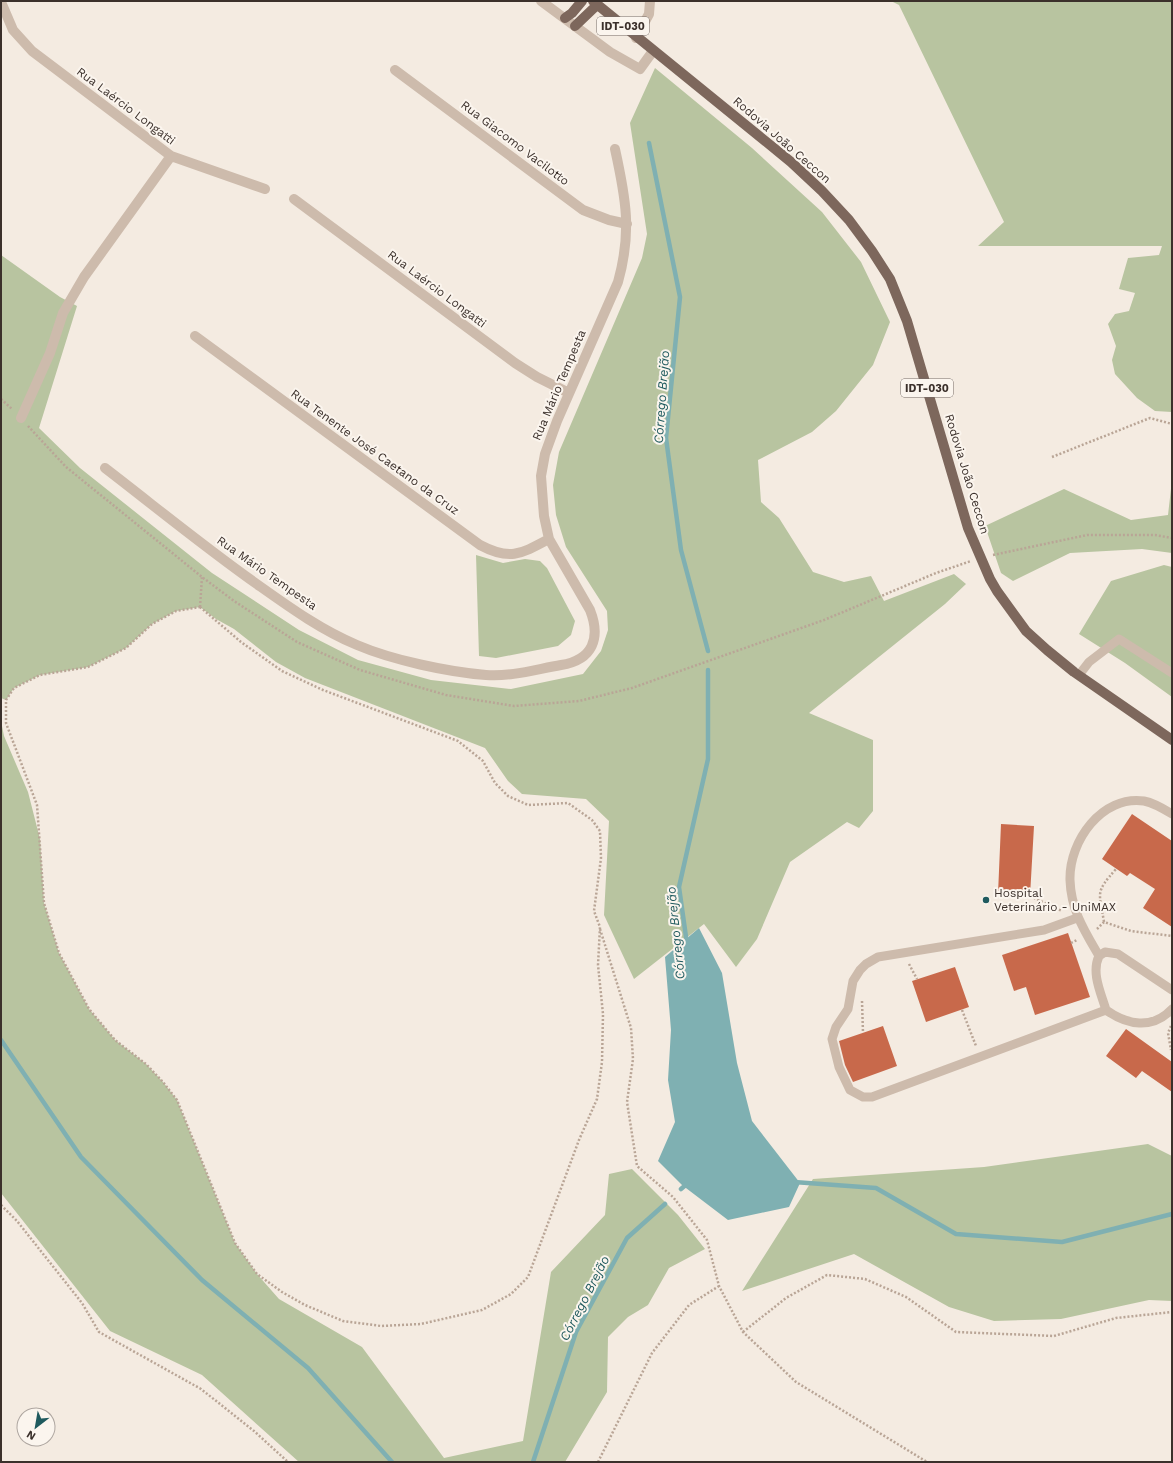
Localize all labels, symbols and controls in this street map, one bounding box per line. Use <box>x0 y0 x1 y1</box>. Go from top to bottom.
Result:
road number: IDT-030 <box>597 17 649 35</box>
street label: Rua Laércio Longatti <box>74 64 178 148</box>
street label: Rodovia João Ceccon <box>730 94 834 186</box>
street label: Rua Giacomo Vacilotto <box>458 98 572 188</box>
street label: Rua Laércio Longatti <box>385 247 489 331</box>
street label: Rua Mário Tempesta <box>529 327 589 442</box>
water label: Córrego Brejão <box>651 350 672 444</box>
road number: IDT-030 <box>901 379 953 397</box>
street label: Rua Tenente José Caetano da Cruz <box>288 386 462 518</box>
street label: Rodovia João Ceccon <box>942 412 992 536</box>
street label: Rua Mário Tempesta <box>214 533 320 613</box>
water label: Córrego Brejão <box>663 886 688 980</box>
place label: Hospital Veterinário - UniMAX <box>994 886 1116 914</box>
marker: Hospital Veterinário - UniMAX <box>981 895 991 905</box>
water label: Córrego Brejão <box>557 1253 612 1343</box>
north arrow <box>16 1407 56 1447</box>
text: N <box>24 1427 38 1443</box>

